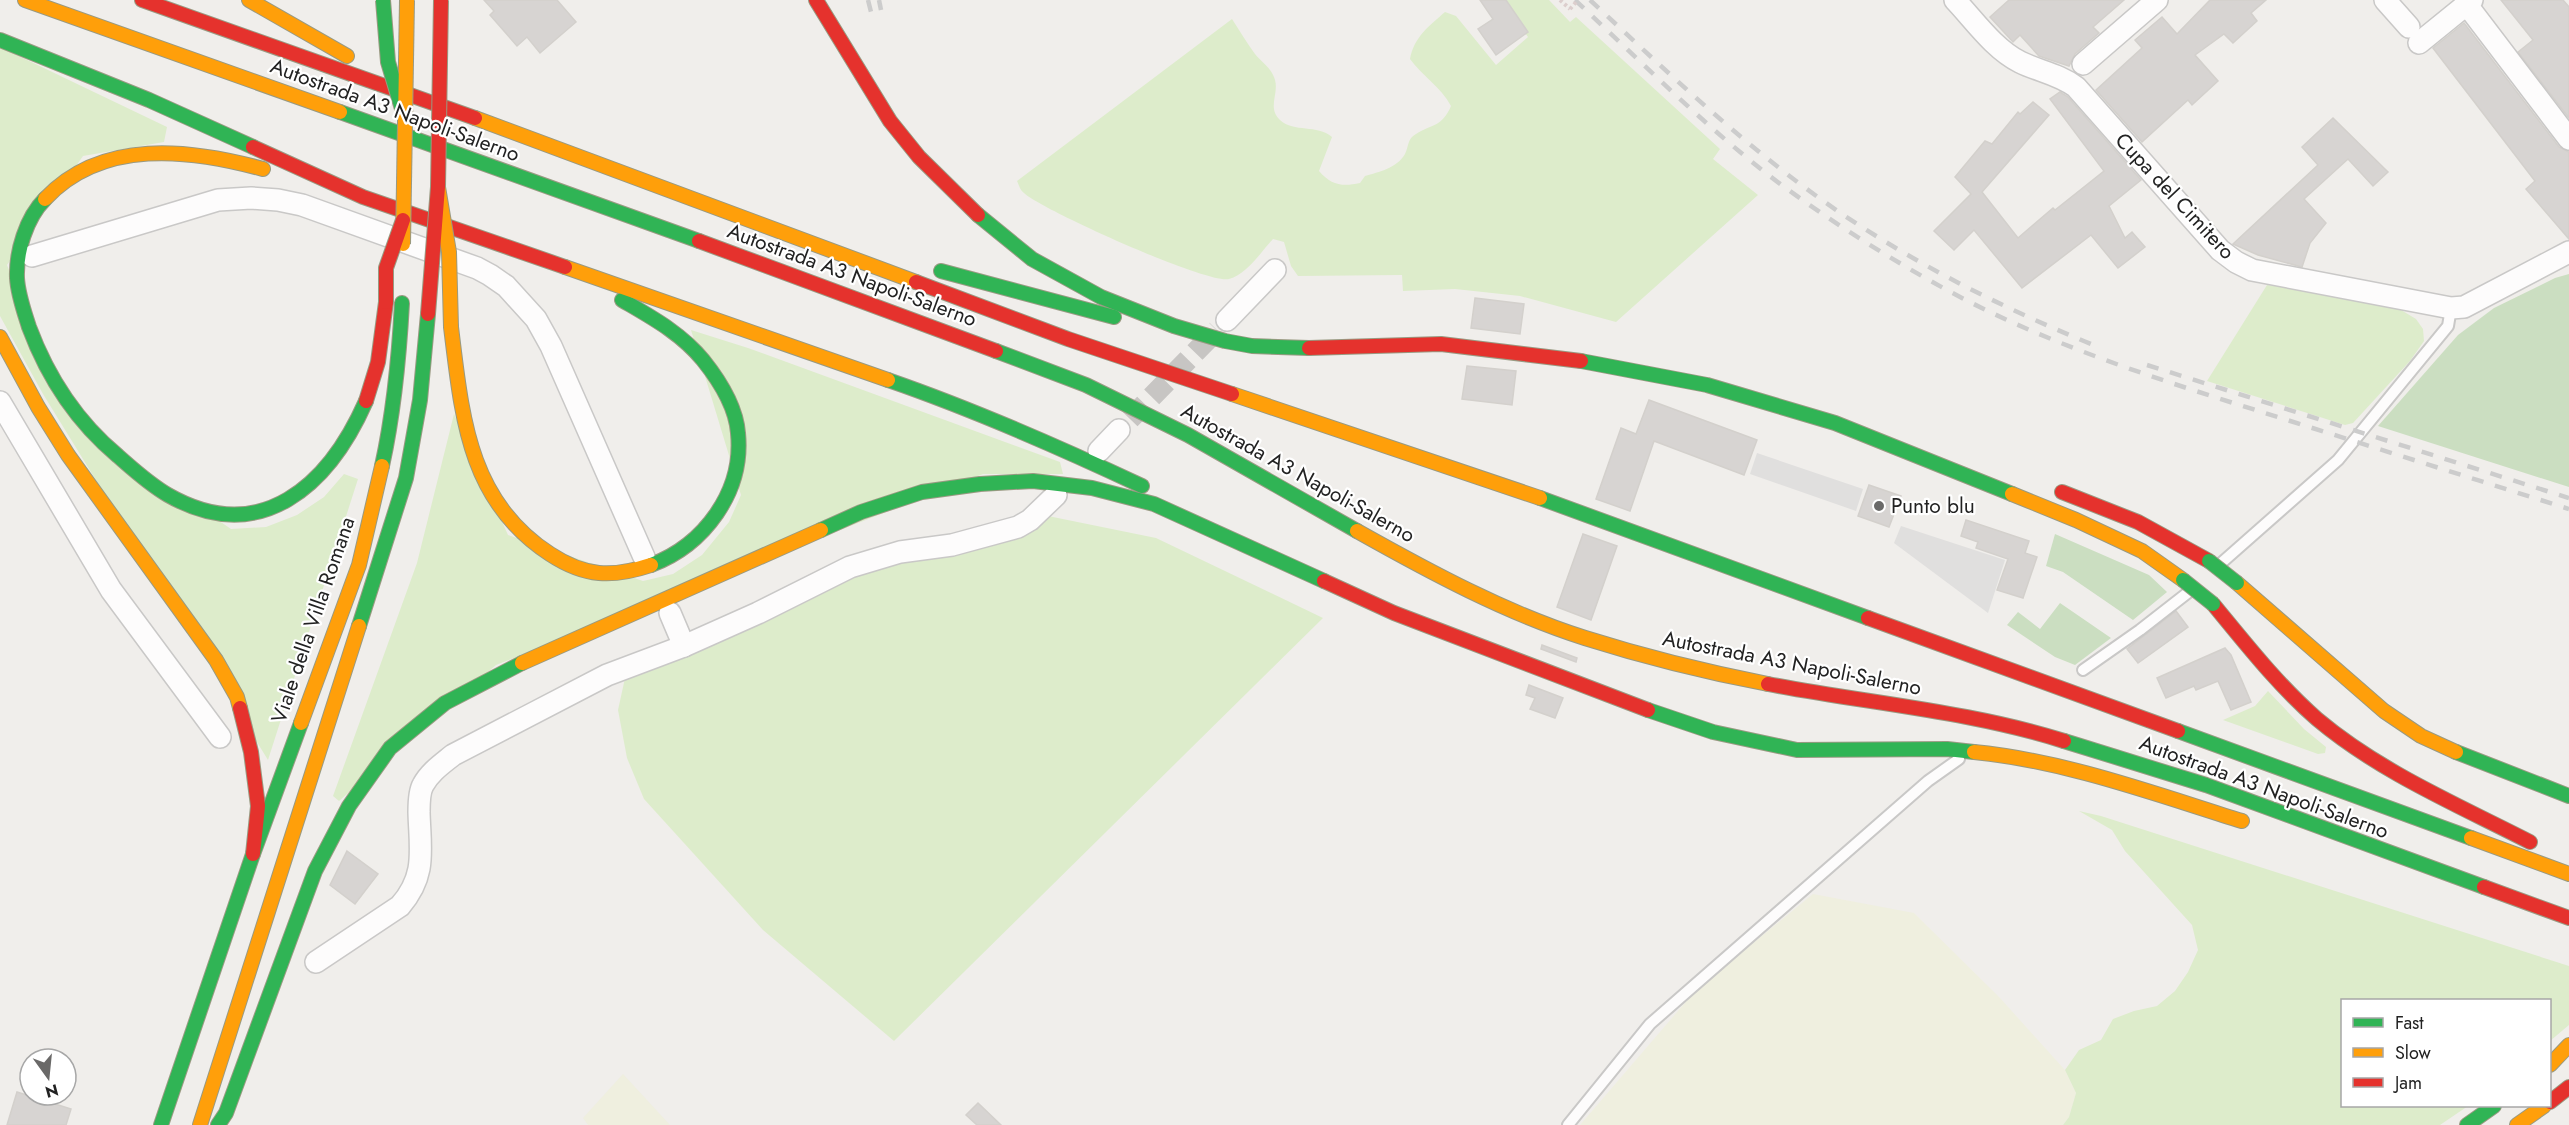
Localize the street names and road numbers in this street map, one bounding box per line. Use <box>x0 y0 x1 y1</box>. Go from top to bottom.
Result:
street label: Autostrada A3 Napoli-Salerno <box>266 51 524 169</box>
street label: Cupa del Cimitero <box>2108 126 2242 266</box>
street label: Autostrada A3 Napoli-Salerno <box>723 216 981 334</box>
street label: Autostrada A3 Napoli-Salerno <box>1176 396 1420 550</box>
street label: Viale della Villa Romana <box>264 513 362 727</box>
street label: Autostrada A3 Napoli-Salerno <box>1660 623 1924 703</box>
street label: Autostrada A3 Napoli-Salerno <box>2135 728 2393 846</box>

